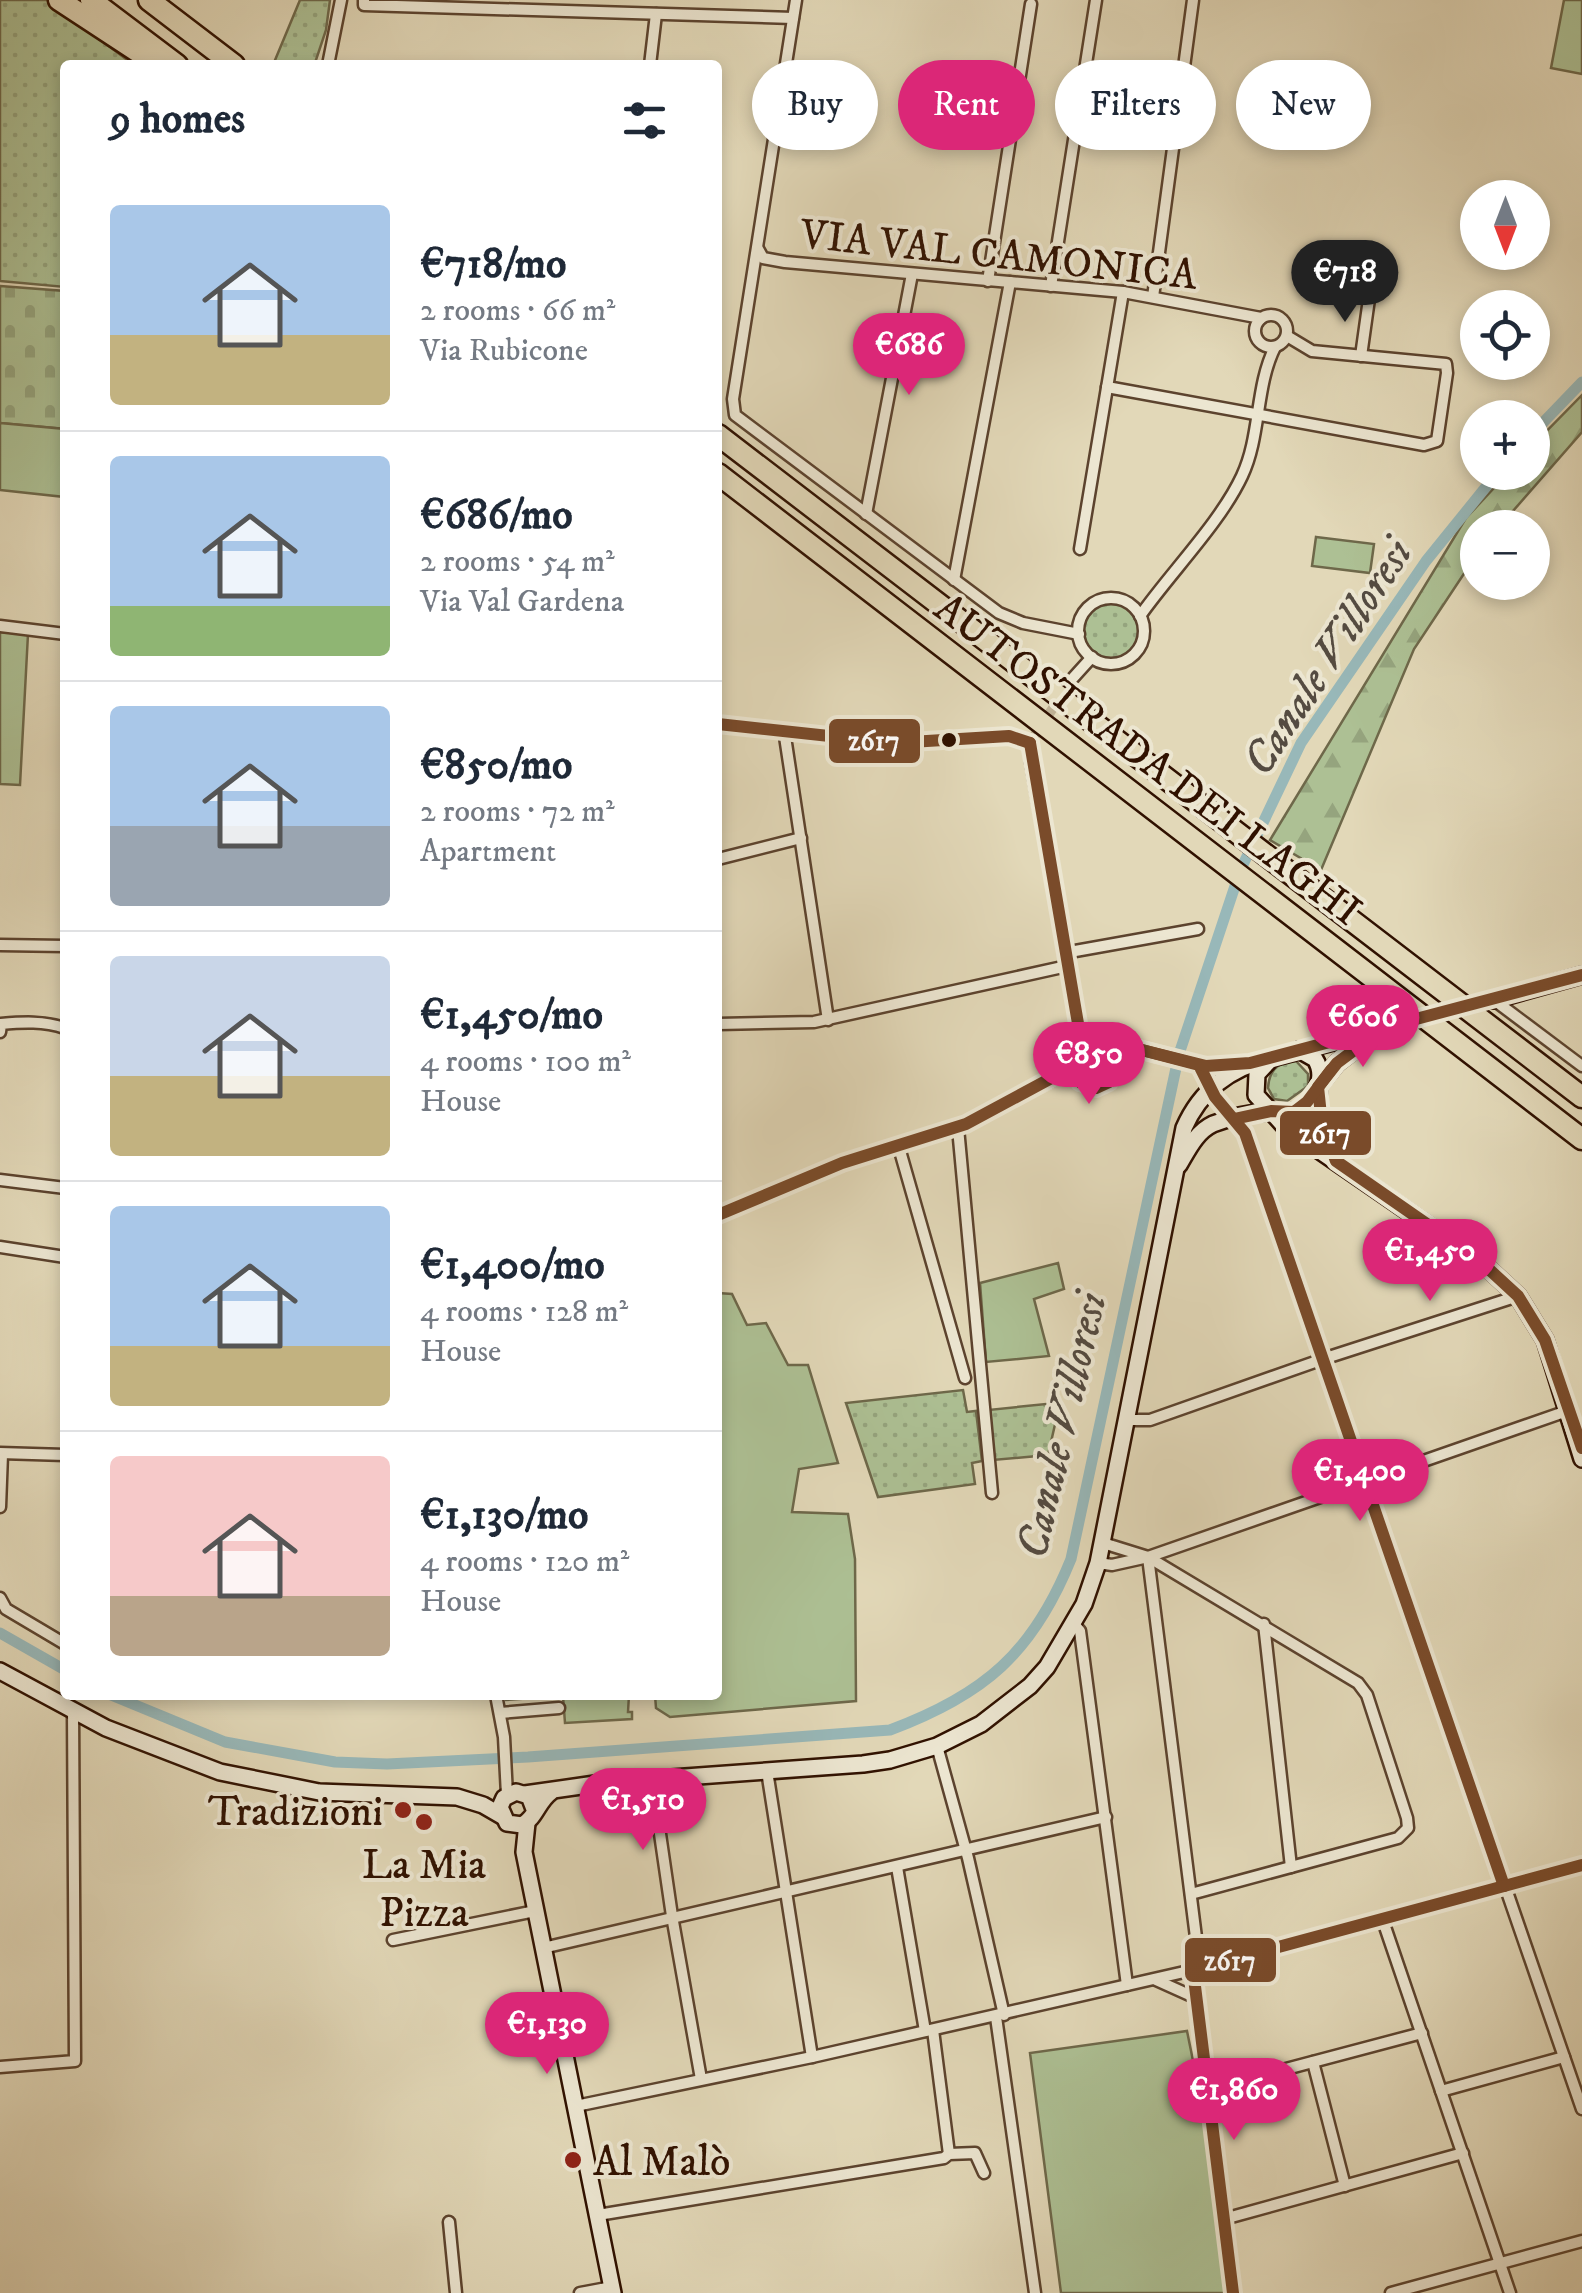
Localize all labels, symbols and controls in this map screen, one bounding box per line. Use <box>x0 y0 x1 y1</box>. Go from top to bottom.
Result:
chip: Buy <box>752 60 878 150</box>
chip: Rent <box>898 60 1035 150</box>
chip: Filters <box>1055 60 1216 150</box>
chip: New <box>1236 60 1371 150</box>
icon: filters <box>617 93 672 148</box>
text: 9 homes <box>110 94 245 146</box>
north arrow <box>1460 180 1550 270</box>
map controls <box>1460 180 1550 600</box>
street label: VIA VAL CAMONICA <box>797 209 1201 303</box>
text: €718/mo <box>420 239 566 291</box>
pin: €718 <box>1286 240 1404 325</box>
icon: home <box>190 245 310 365</box>
text: €718 <box>1313 252 1377 292</box>
button: locate <box>1460 290 1550 380</box>
text: 2 rooms · 66 m² <box>420 291 615 331</box>
pin: €686 <box>850 313 968 398</box>
text: €686 <box>875 325 943 365</box>
text: Via Rubicone <box>420 331 588 371</box>
button: + <box>1460 400 1550 490</box>
text: €686/mo <box>420 490 573 542</box>
icon: home <box>190 496 310 616</box>
button: − <box>1460 510 1550 600</box>
water label: Canale Villoresi <box>1231 527 1427 787</box>
text: 2 rooms · 54 m² <box>420 542 615 582</box>
text: Via Val Gardena <box>420 582 624 622</box>
street label: AUTOSTRADA DEI LAGHI <box>923 583 1371 938</box>
line badge: z617 <box>827 717 922 765</box>
text: z617 <box>848 724 900 759</box>
unlabelled marker <box>939 730 959 750</box>
text: €850/mo <box>420 740 572 792</box>
icon: home <box>190 746 310 866</box>
text: 2 rooms · 72 m² <box>420 792 615 832</box>
text: Apartment <box>420 832 556 872</box>
pin: €606 <box>1304 985 1422 1070</box>
text: €1,450/mo <box>420 990 603 1042</box>
icon: home <box>190 996 310 1116</box>
text: €606 <box>1328 997 1398 1037</box>
pin: €850 <box>1030 1022 1148 1107</box>
text: €850 <box>1055 1034 1123 1074</box>
text: 4 rooms · 100 m² <box>420 1042 631 1082</box>
text: House <box>420 1082 501 1122</box>
line badge: z617 <box>1278 1109 1373 1157</box>
text: z617 <box>1299 1117 1351 1152</box>
pin: €1,450 <box>1349 1219 1511 1304</box>
text: €1,450 <box>1384 1231 1476 1271</box>
text: €1,400/mo <box>420 1240 605 1292</box>
icon: home <box>190 1246 310 1366</box>
water label: Canale Villoresi <box>1005 1285 1121 1564</box>
text: 4 rooms · 128 m² <box>420 1292 628 1332</box>
text: House <box>420 1332 501 1372</box>
pin: €1,400 <box>1279 1439 1441 1524</box>
text: €1,400 <box>1314 1451 1406 1491</box>
text: €1,130/mo <box>420 1490 588 1542</box>
icon: home <box>190 1496 310 1616</box>
text: 4 rooms · 120 m² <box>420 1542 629 1582</box>
text: House <box>420 1582 501 1622</box>
pin: €1,510 <box>562 1768 724 1853</box>
text: €1,510 <box>601 1780 685 1820</box>
place label: Tradizioni <box>208 1787 383 1839</box>
marker: Tradizioni <box>392 1799 414 1821</box>
marker: La Mia Pizza <box>413 1811 435 1833</box>
place label: La Mia Pizza <box>362 1840 486 1940</box>
line badge: z617 <box>1183 1936 1278 1984</box>
text: z617 <box>1204 1944 1256 1979</box>
pin: €1,130 <box>466 1992 628 2077</box>
text: €1,130 <box>507 2004 587 2044</box>
pin: €1,860 <box>1153 2058 1315 2143</box>
text: €1,860 <box>1189 2070 1279 2110</box>
place label: Al Malò <box>593 2137 730 2189</box>
marker: Al Malò <box>562 2149 584 2171</box>

